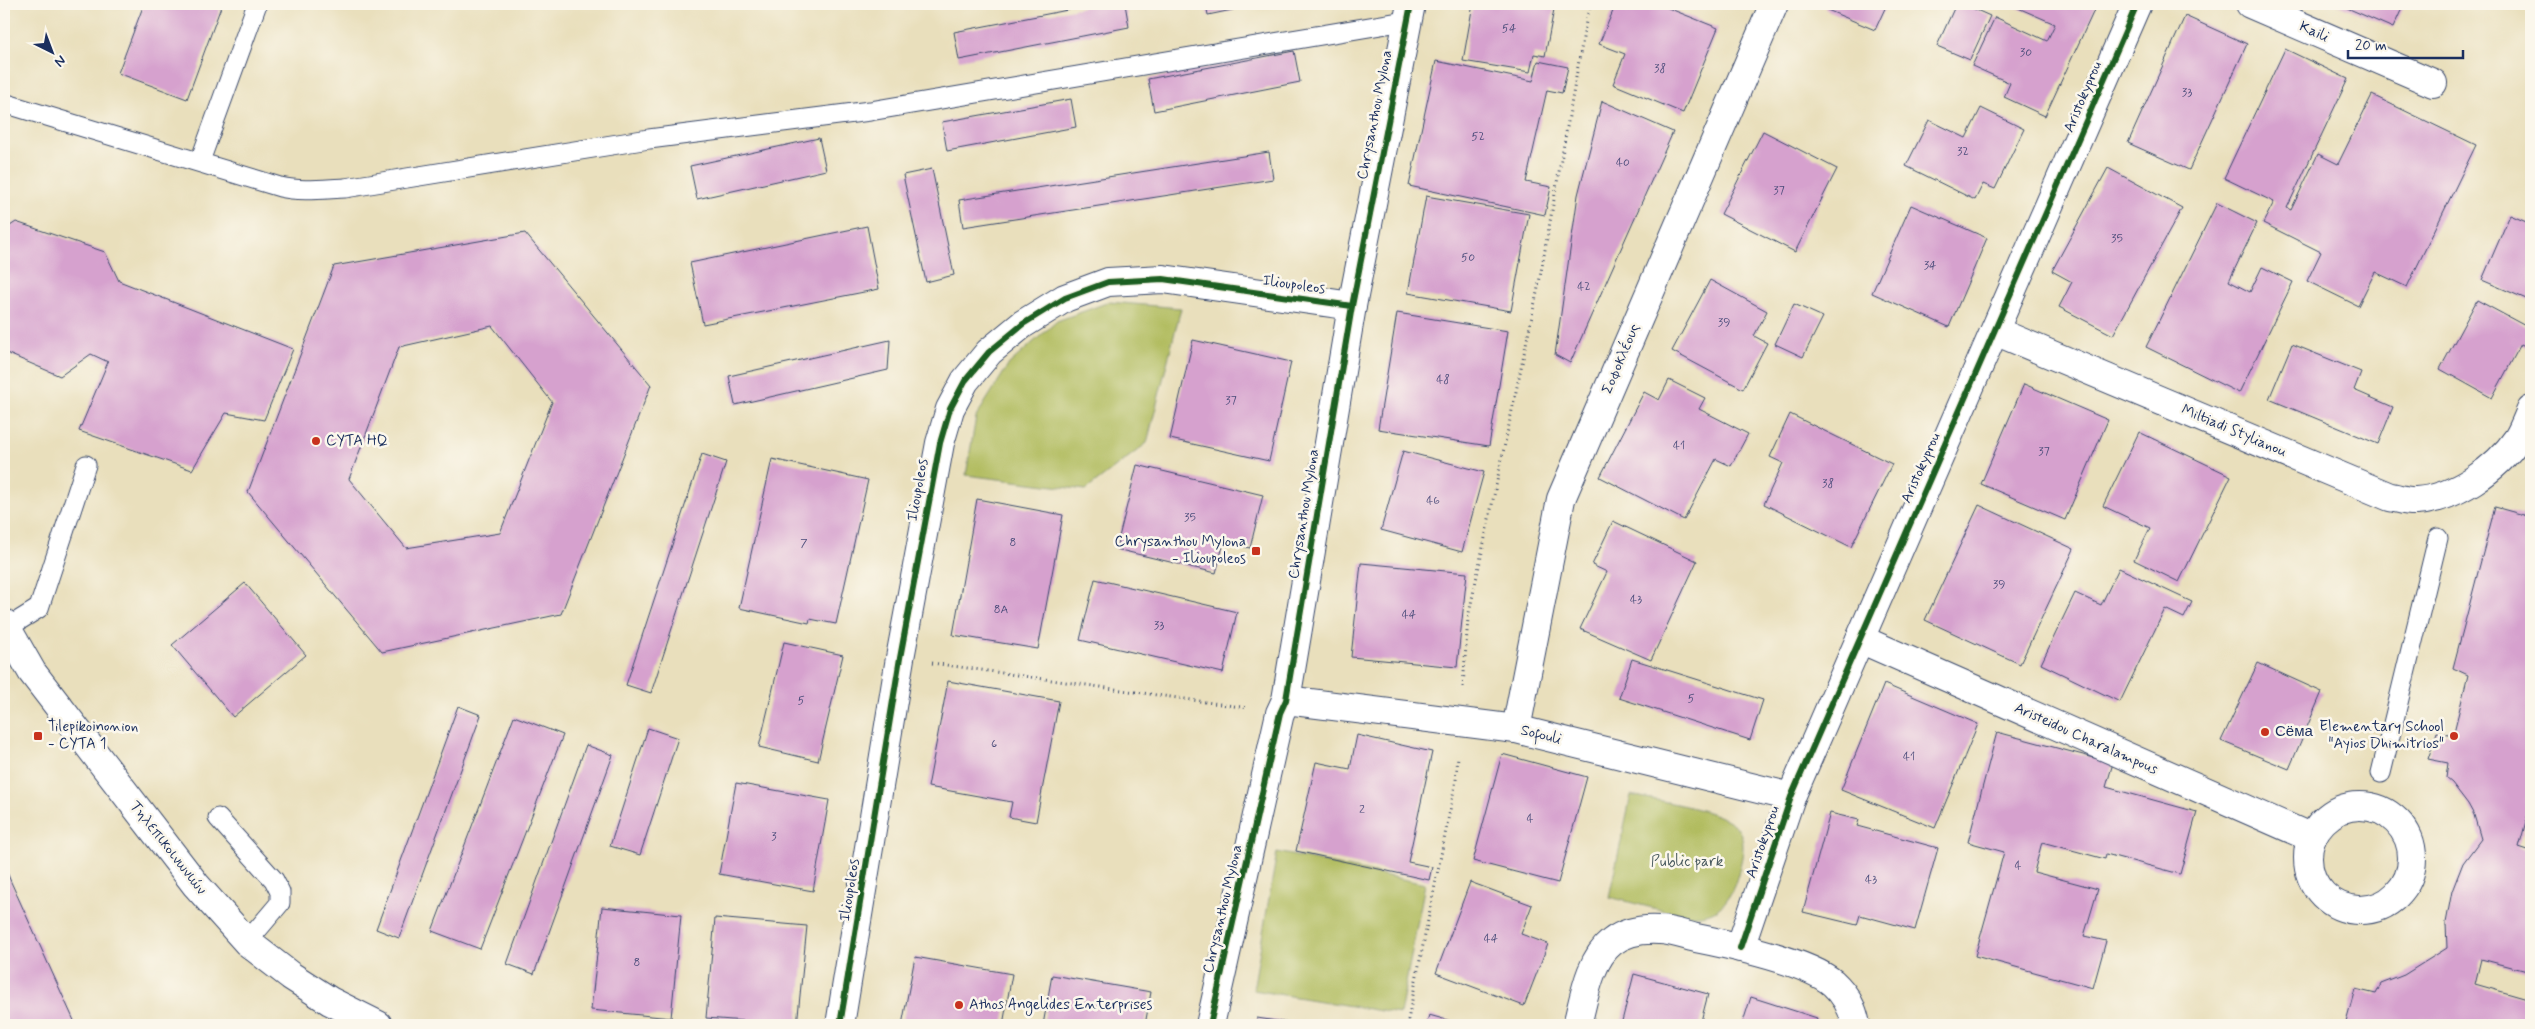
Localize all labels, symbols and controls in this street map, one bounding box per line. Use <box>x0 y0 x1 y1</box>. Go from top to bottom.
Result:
street label: Kaili <box>2296 17 2332 47</box>
house number: 54 <box>1502 21 1516 37</box>
north arrow <box>28 28 78 78</box>
scale bar <box>2348 28 2462 60</box>
text: 20 m <box>2355 36 2387 56</box>
house number: 30 <box>2020 45 2032 61</box>
street label: Chrysanthou Mylona <box>1353 48 1397 182</box>
text: N <box>51 51 70 71</box>
street label: Aristokyprou <box>2059 58 2107 136</box>
house number: 38 <box>1654 61 1666 77</box>
house number: 33 <box>2182 85 2192 101</box>
house number: 52 <box>1471 129 1485 145</box>
house number: 32 <box>1957 144 1969 160</box>
house number: 40 <box>1616 155 1630 171</box>
house number: 37 <box>1773 183 1785 199</box>
house number: 35 <box>2111 231 2123 247</box>
house number: 50 <box>1461 250 1475 266</box>
house number: 34 <box>1924 258 1936 274</box>
street label: Ilioupoleos <box>1261 271 1327 299</box>
house number: 42 <box>1577 279 1591 295</box>
house number: 39 <box>1718 315 1730 331</box>
street label: Σοφοκλέους <box>1597 320 1645 397</box>
house number: 48 <box>1436 372 1450 388</box>
house number: 37 <box>1225 393 1237 409</box>
street label: Miltiadi Stylianou <box>2178 400 2290 462</box>
street label: Aristokyprou <box>1897 429 1946 507</box>
place label: CYTA HQ <box>326 431 388 451</box>
marker: CYTA HQ <box>310 435 322 447</box>
house number: 41 <box>1673 438 1685 454</box>
house number: 37 <box>2038 444 2050 460</box>
street label: Chrysanthou Mylona <box>1284 447 1324 581</box>
street label: Ilioupoleos <box>903 457 933 523</box>
house number: 38 <box>1822 476 1834 492</box>
house number: 46 <box>1426 493 1440 509</box>
house number: 35 <box>1184 510 1196 526</box>
place label: Chrysanthou Mylona - Ilioupoleos <box>1114 532 1246 569</box>
house number: 8 <box>1010 535 1016 551</box>
house number: 7 <box>800 536 808 552</box>
marker: Chrysanthou Mylona - Ilioupoleos <box>1250 545 1262 557</box>
house number: 39 <box>1993 577 2005 593</box>
house number: 43 <box>1630 592 1642 608</box>
house number: 8A <box>994 602 1008 618</box>
house number: 44 <box>1402 607 1416 623</box>
house number: 33 <box>1154 618 1164 634</box>
house number: 5 <box>1687 691 1695 707</box>
house number: 5 <box>797 693 805 709</box>
street label: Aristeidou Charalampous <box>2011 698 2161 780</box>
place label: Tilepikoinonion - CYTA 1 <box>48 717 138 754</box>
place label: Elementary School "Ayios Dhimitrios" <box>2319 717 2444 754</box>
street label: Sofouli <box>1518 720 1564 752</box>
place label: Сёма <box>2275 722 2313 742</box>
marker: Сёма <box>2259 726 2271 738</box>
marker: Tilepikoinonion - CYTA 1 <box>32 730 44 742</box>
marker: Elementary School "Ayios Dhimitrios" <box>2448 730 2460 742</box>
house number: 6 <box>991 736 997 752</box>
house number: 41 <box>1903 749 1915 765</box>
street label: Τηλεπικοινωνιών <box>125 797 211 899</box>
house number: 2 <box>1359 802 1365 818</box>
street label: Aristokyprou <box>1741 803 1785 881</box>
house number: 4 <box>1527 811 1534 827</box>
house number: 3 <box>771 829 777 845</box>
street label: Chrysanthou Mylona <box>1198 843 1248 975</box>
park label: Public park <box>1651 852 1724 872</box>
street label: Ilioupoleos <box>835 857 865 923</box>
house number: 4 <box>2015 858 2022 874</box>
house number: 43 <box>1865 872 1877 888</box>
house number: 44 <box>1484 931 1498 947</box>
house number: 8 <box>634 955 640 971</box>
place label: Athos Angelides Enterprises <box>969 995 1153 1016</box>
marker: Athos Angelides Enterprises <box>953 999 965 1011</box>

